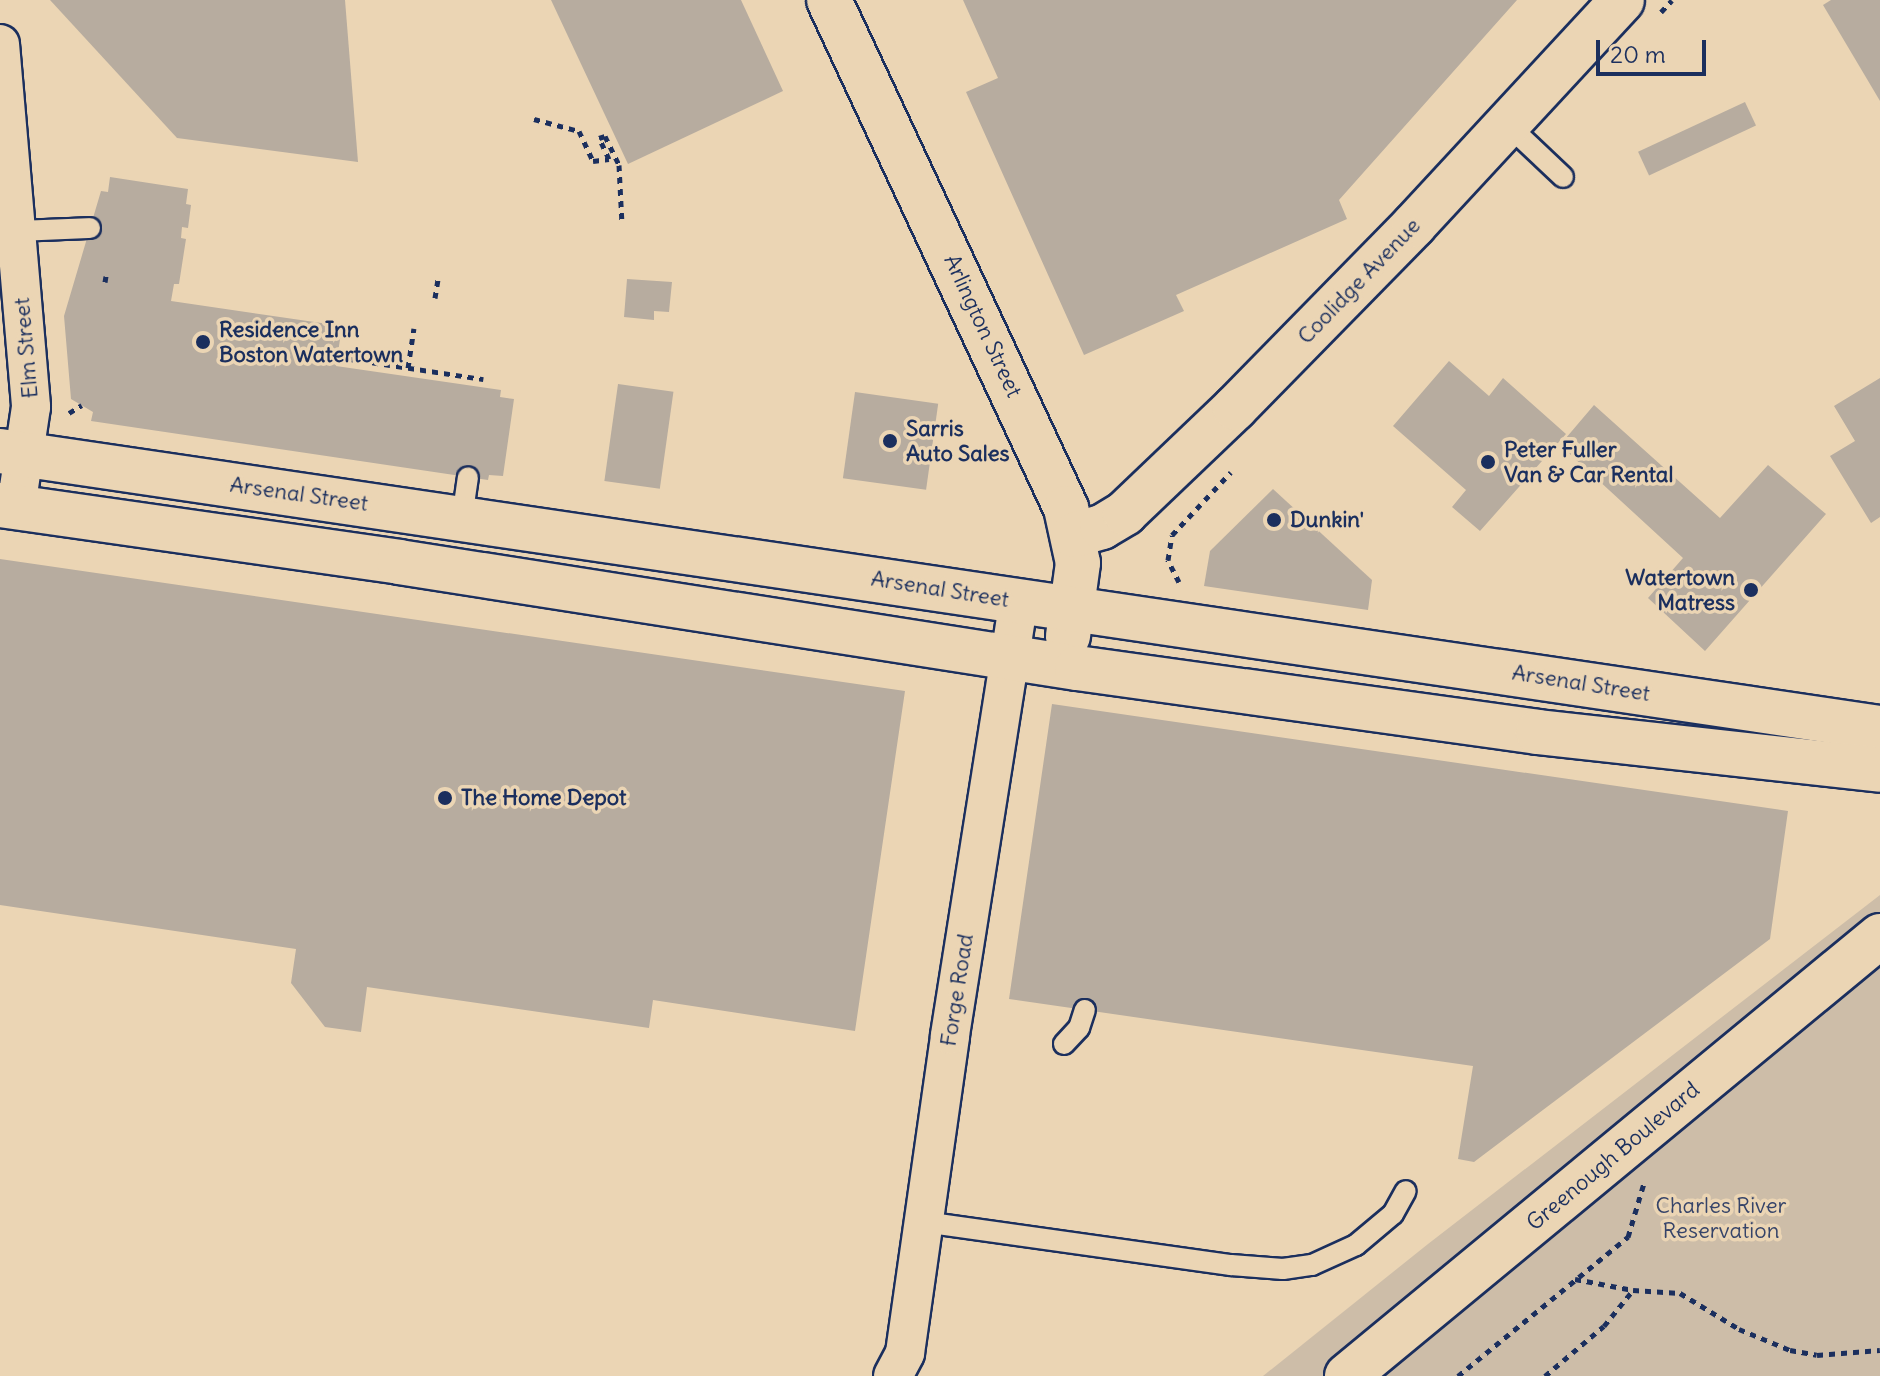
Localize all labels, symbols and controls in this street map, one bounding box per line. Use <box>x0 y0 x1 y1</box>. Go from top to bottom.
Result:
scale bar <box>1600 24 1710 74</box>
text: 20 m <box>1610 39 1666 69</box>
street label: Coolidge Avenue <box>1292 213 1426 349</box>
street label: Arlington Street <box>938 250 1028 402</box>
street label: Elm Street <box>8 296 44 400</box>
place label: Residence Inn Boston Watertown <box>219 316 403 368</box>
marker: Residence Inn Boston Watertown <box>194 333 212 351</box>
place label: Sarris Auto Sales <box>906 415 1010 466</box>
marker: Sarris Auto Sales <box>881 432 899 450</box>
place label: Peter Fuller Van & Car Rental <box>1504 436 1673 488</box>
marker: Peter Fuller Van & Car Rental <box>1479 453 1497 471</box>
street label: Arsenal Street <box>228 471 370 517</box>
place label: Dunkin' <box>1290 507 1364 533</box>
marker: Dunkin' <box>1265 511 1283 529</box>
place label: Watertown Matress <box>1625 564 1735 616</box>
street label: Arsenal Street <box>869 565 1011 613</box>
marker: Watertown Matress <box>1742 581 1760 599</box>
street label: Arsenal Street <box>1510 659 1652 707</box>
place label: The Home Depot <box>461 785 626 811</box>
marker: The Home Depot <box>436 789 454 807</box>
street label: Forge Road <box>935 932 979 1048</box>
street label: Greenough Boulevard <box>1521 1076 1705 1236</box>
park label: Charles River Reservation <box>1655 1192 1787 1244</box>

